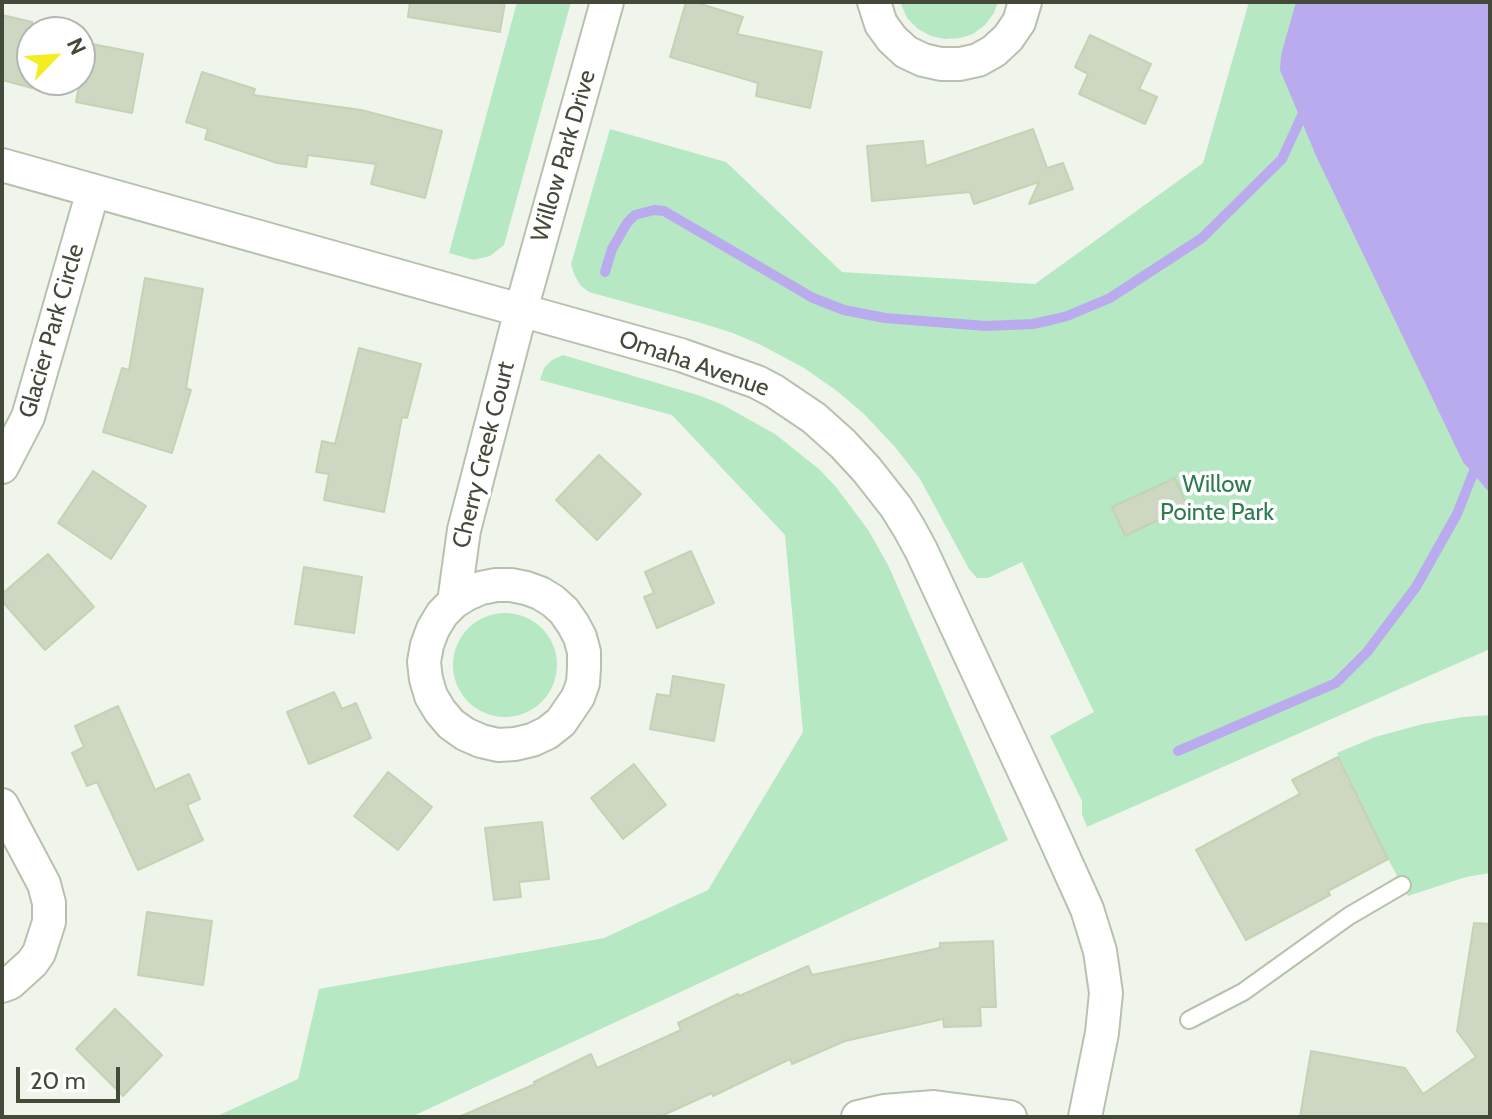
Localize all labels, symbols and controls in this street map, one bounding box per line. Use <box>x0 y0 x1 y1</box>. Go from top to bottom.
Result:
north arrow <box>16 16 96 96</box>
text: N <box>61 34 92 59</box>
street label: Willow Park Drive <box>526 67 602 245</box>
street label: Glacier Park Circle <box>13 241 91 421</box>
street label: Omaha Avenue <box>615 325 773 403</box>
street label: Cherry Creek Court <box>447 359 521 551</box>
park label: Willow Pointe Park <box>1160 471 1274 527</box>
scale bar <box>20 1051 124 1101</box>
text: 20 m <box>30 1066 86 1095</box>

